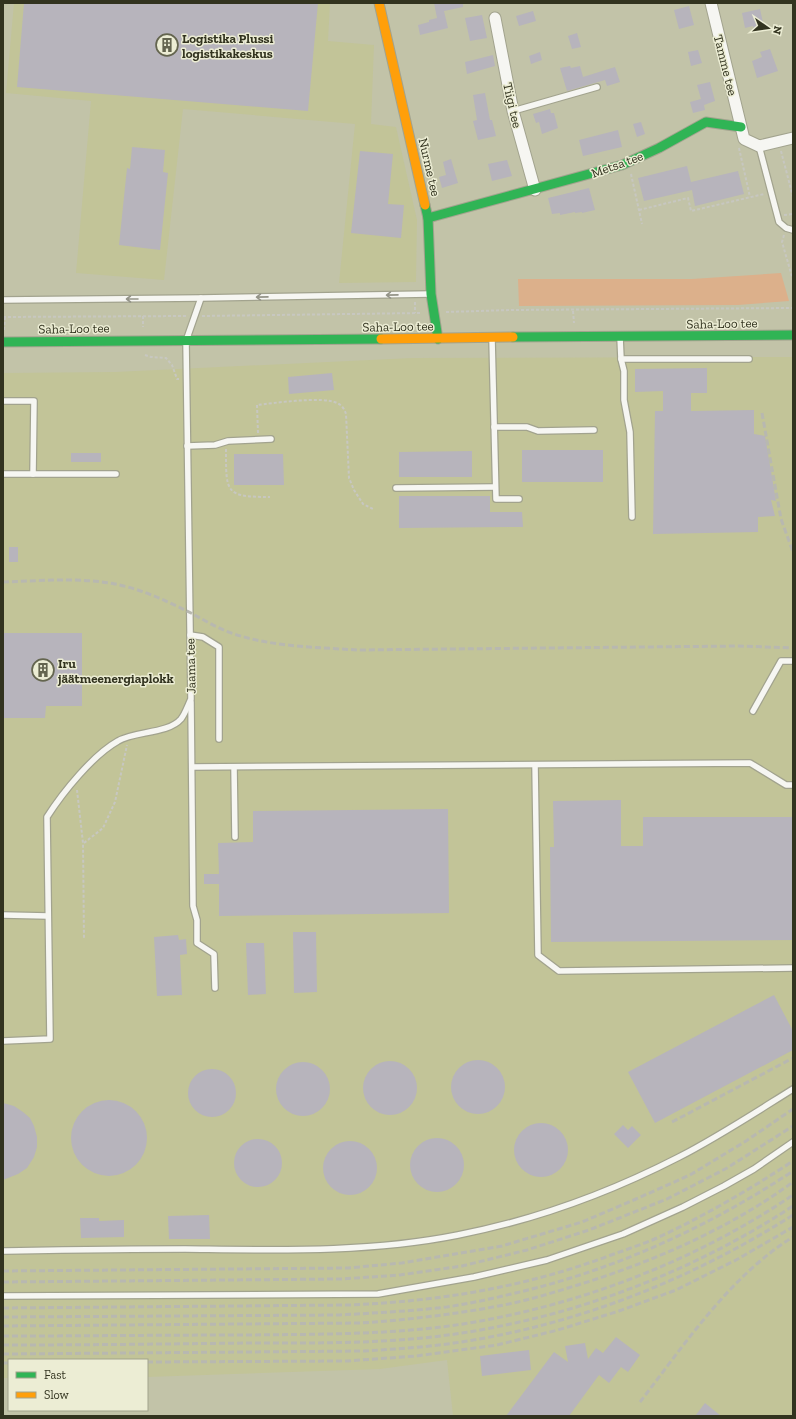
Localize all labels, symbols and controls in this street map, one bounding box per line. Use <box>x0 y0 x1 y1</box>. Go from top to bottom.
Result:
north arrow <box>748 8 788 48</box>
text: N <box>770 25 785 36</box>
place label: Logistika Plussi logistikakeskus <box>182 31 274 61</box>
building icon: Logistika Plussi logistikakeskus <box>154 32 180 58</box>
street label: Tamme tee <box>711 33 740 97</box>
street label: Tiigi tee <box>500 81 525 129</box>
street label: Nurme tee <box>416 136 444 198</box>
street label: Metsa tee <box>589 148 645 181</box>
one-way arrow <box>386 291 399 299</box>
one-way arrow <box>256 293 269 301</box>
one-way arrow <box>126 295 139 303</box>
street label: Saha-Loo tee <box>686 315 758 332</box>
street label: Saha-Loo tee <box>362 318 434 335</box>
street label: Saha-Loo tee <box>38 320 110 337</box>
street label: Jaama tee <box>183 638 198 694</box>
place label: Iru jäätmeenergiaplokk <box>57 656 174 687</box>
building icon: Iru jäätmeenergiaplokk <box>30 657 56 683</box>
legend <box>8 1359 148 1411</box>
text: Fast <box>44 1368 67 1382</box>
text: Slow <box>44 1388 70 1402</box>

